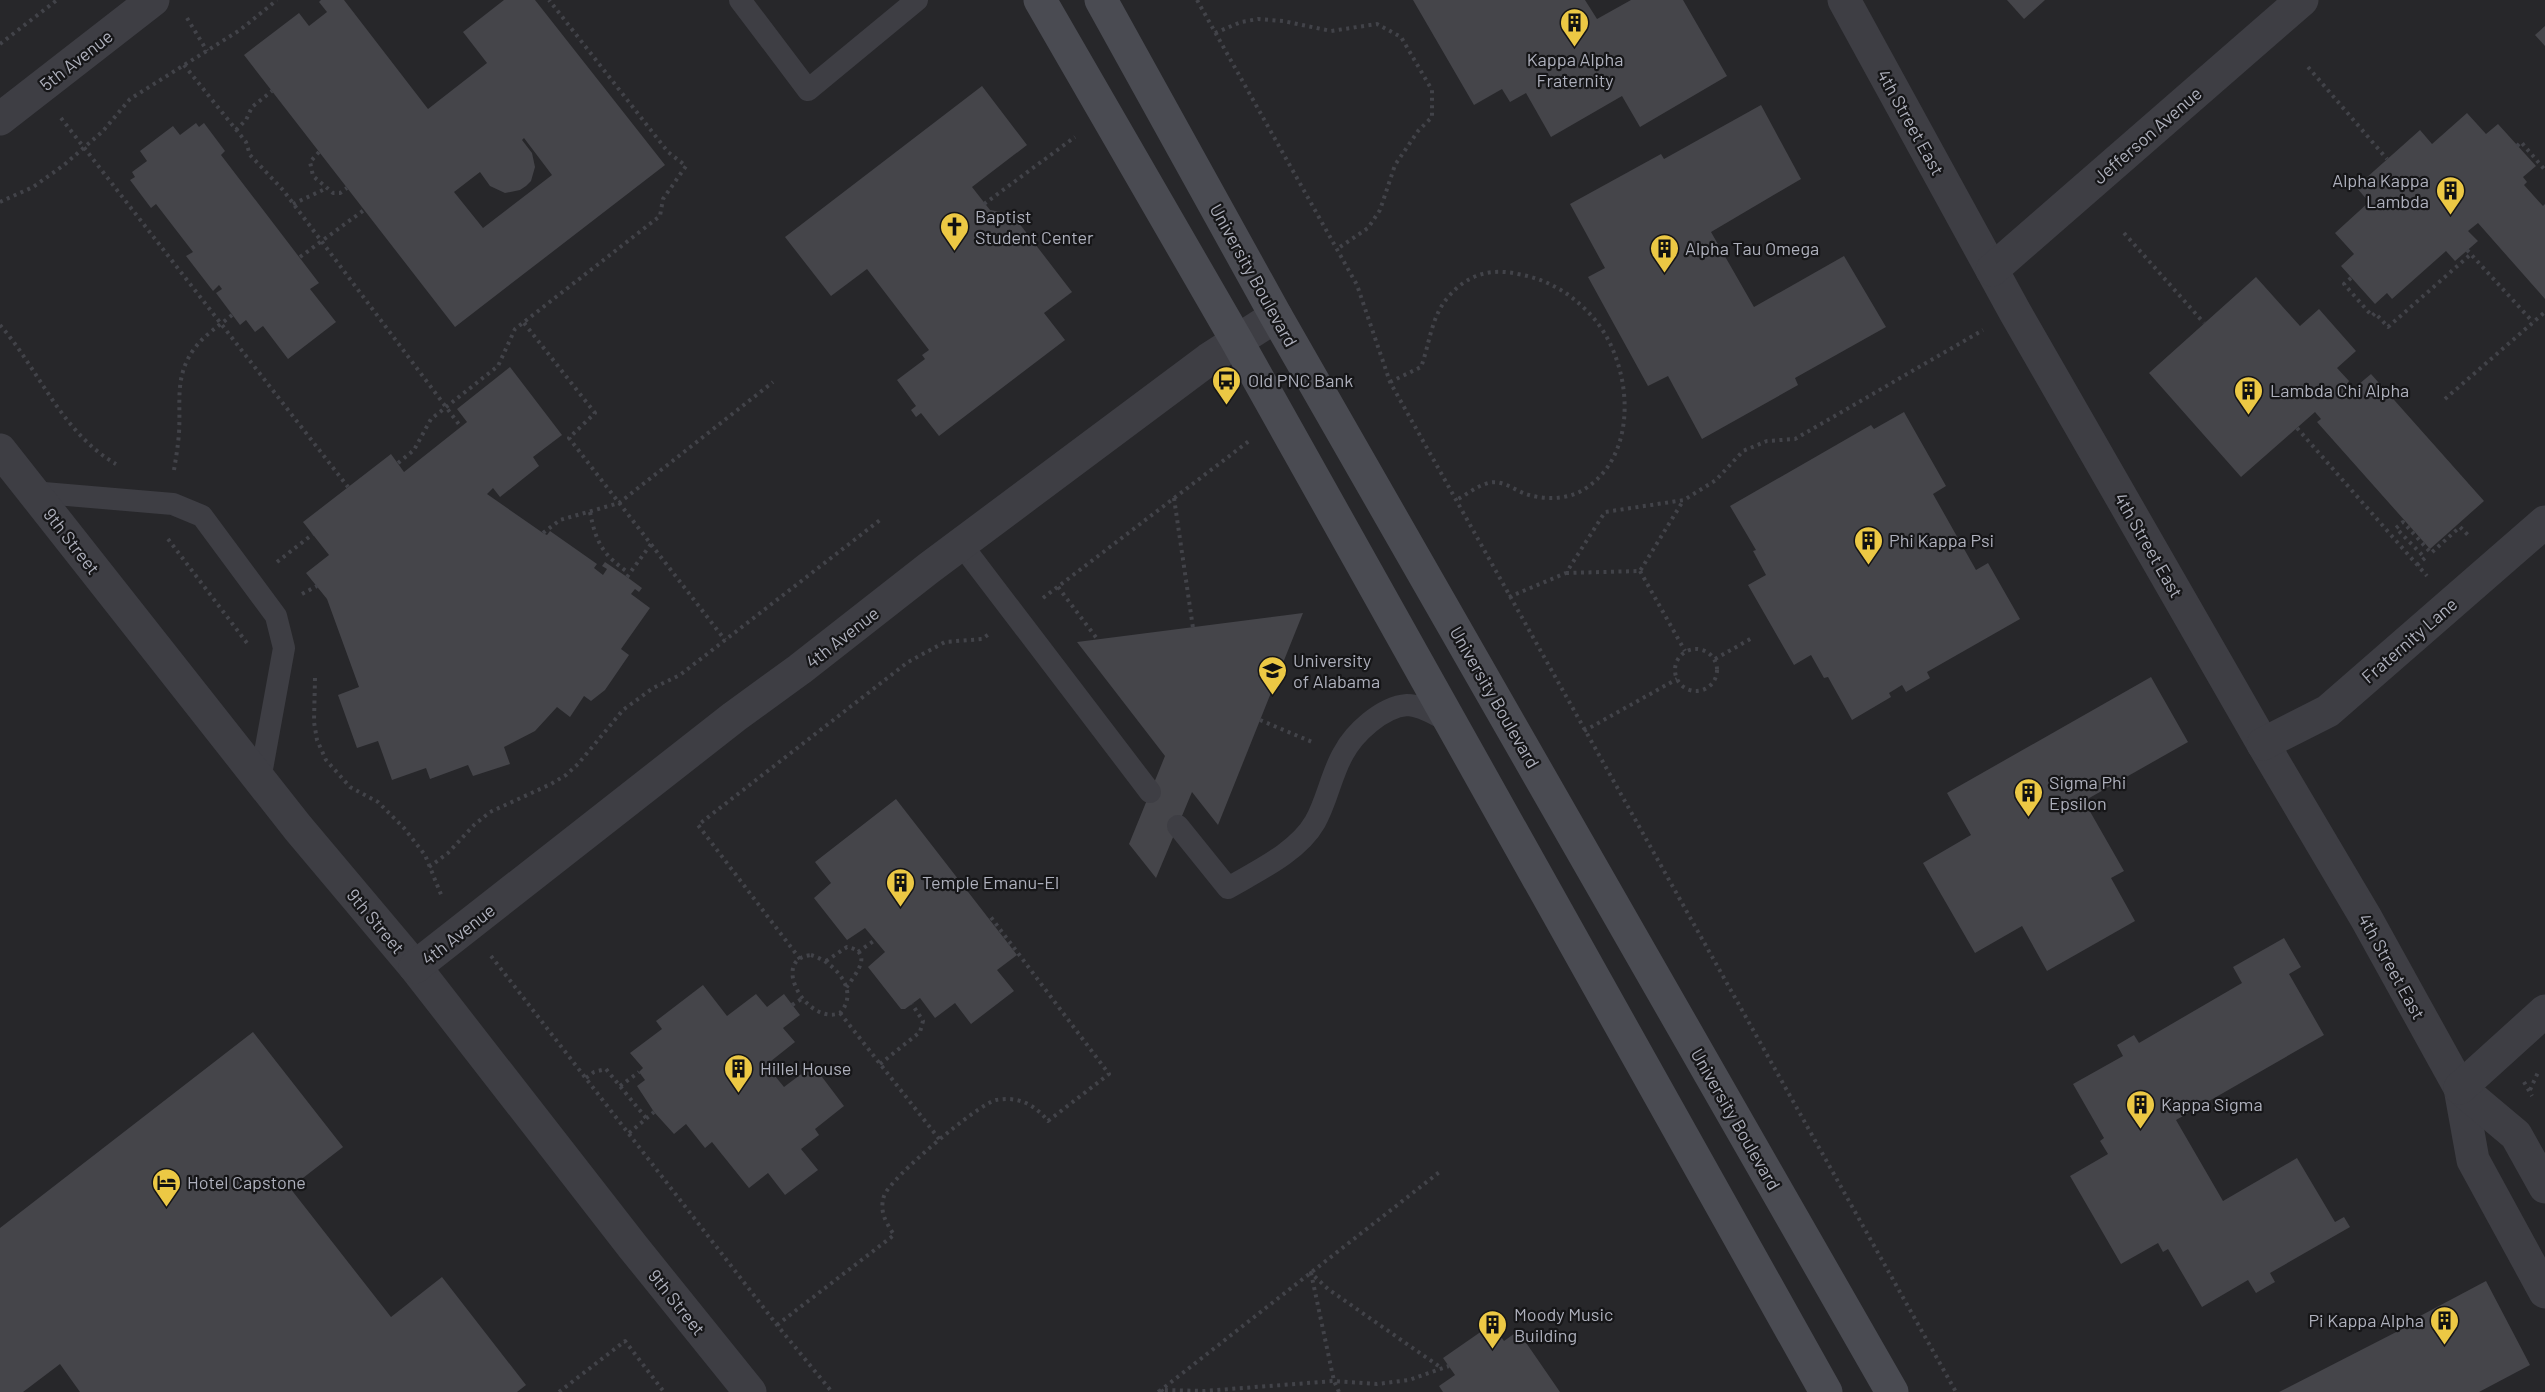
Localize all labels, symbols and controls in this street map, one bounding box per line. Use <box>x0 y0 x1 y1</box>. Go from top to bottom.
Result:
building icon: Kappa Alpha Fraternity <box>1559 6 1591 48</box>
street label: 5th Avenue <box>35 25 117 95</box>
place label: Kappa Alpha Fraternity <box>1527 48 1623 91</box>
street label: 4th Street East <box>1873 65 1949 179</box>
street label: Jefferson Avenue <box>2088 82 2206 188</box>
place label: Alpha Kappa Lambda <box>2332 169 2429 212</box>
building icon: Alpha Kappa Lambda <box>2434 174 2466 216</box>
street label: University Boulevard <box>1206 200 1302 350</box>
place label: Baptist Student Center <box>975 205 1094 248</box>
church icon: Baptist Student Center <box>938 210 970 252</box>
building icon: Alpha Tau Omega <box>1648 232 1680 274</box>
place label: Alpha Tau Omega <box>1685 237 1819 259</box>
bus stop icon: Old PNC Bank <box>1211 364 1243 406</box>
place label: Old PNC Bank <box>1248 369 1353 391</box>
building icon: Lambda Chi Alpha <box>2233 374 2265 416</box>
place label: Lambda Chi Alpha <box>2270 379 2409 401</box>
street label: 4th Street East <box>2110 488 2188 602</box>
street label: 9th Street <box>39 503 105 579</box>
building icon: Phi Kappa Psi <box>1852 524 1884 566</box>
place label: Phi Kappa Psi <box>1889 529 1994 551</box>
street label: Fraternity Lane <box>2357 593 2461 687</box>
street label: 4th Avenue <box>801 602 883 672</box>
street label: University Boulevard <box>1445 622 1545 772</box>
place label: University of Alabama <box>1293 649 1380 692</box>
school or university icon: University of Alabama <box>1256 654 1288 696</box>
place label: Sigma Phi Epsilon <box>2049 771 2126 814</box>
building icon: Sigma Phi Epsilon <box>2012 776 2044 818</box>
building icon: Temple Emanu-El <box>885 866 917 908</box>
place label: Temple Emanu-El <box>922 871 1059 893</box>
street label: 9th Street <box>342 884 410 958</box>
street label: 4th Avenue <box>417 899 499 969</box>
street label: 4th Street East <box>2354 909 2430 1023</box>
street label: University Boulevard <box>1686 1044 1786 1194</box>
building icon: Hillel House <box>723 1052 755 1094</box>
place label: Hillel House <box>760 1057 851 1079</box>
building icon: Kappa Sigma <box>2124 1088 2156 1130</box>
place label: Kappa Sigma <box>2161 1093 2263 1115</box>
hotel icon: Hotel Capstone <box>150 1166 182 1208</box>
place label: Hotel Capstone <box>187 1171 306 1193</box>
street label: 9th Street <box>644 1265 710 1339</box>
place label: Moody Music Building <box>1514 1303 1613 1346</box>
building icon: Pi Kappa Alpha <box>2429 1304 2461 1346</box>
building icon: Moody Music Building <box>1477 1308 1509 1350</box>
place label: Pi Kappa Alpha <box>2308 1309 2424 1331</box>

